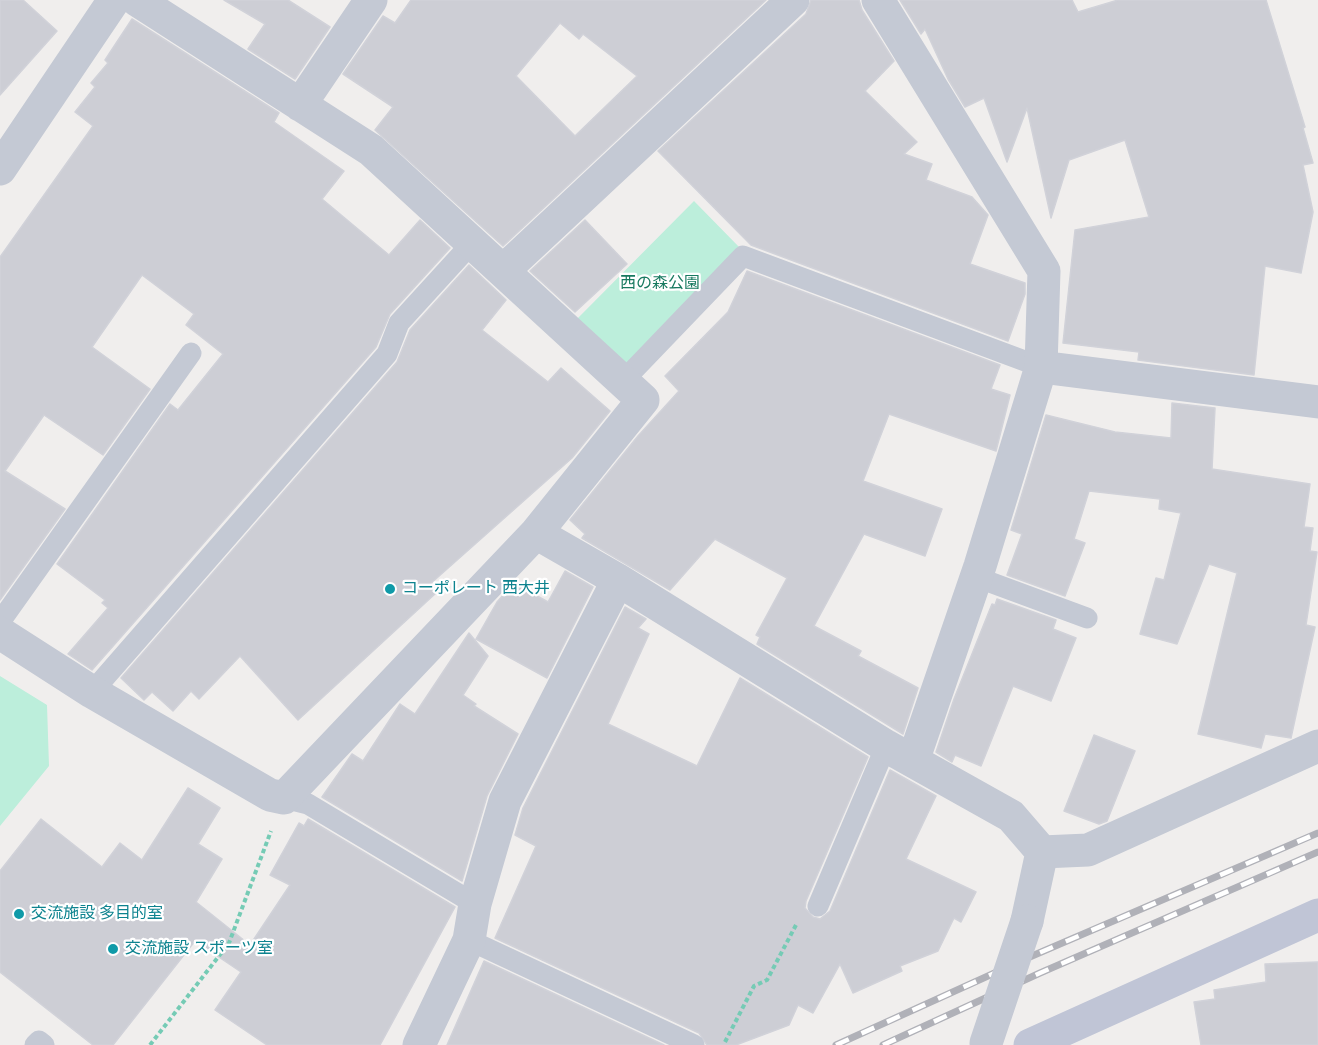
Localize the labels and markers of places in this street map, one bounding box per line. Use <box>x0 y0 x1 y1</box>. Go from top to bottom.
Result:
place label: コーポレート 西大井 <box>402 579 550 599</box>
marker: コーポレート 西大井 <box>383 582 397 596</box>
place label: 交流施設 多目的室 <box>31 904 163 924</box>
marker: 交流施設 多目的室 <box>12 907 26 921</box>
place label: 交流施設 スポーツ室 <box>125 939 273 959</box>
marker: 交流施設 スポーツ室 <box>106 942 120 956</box>

